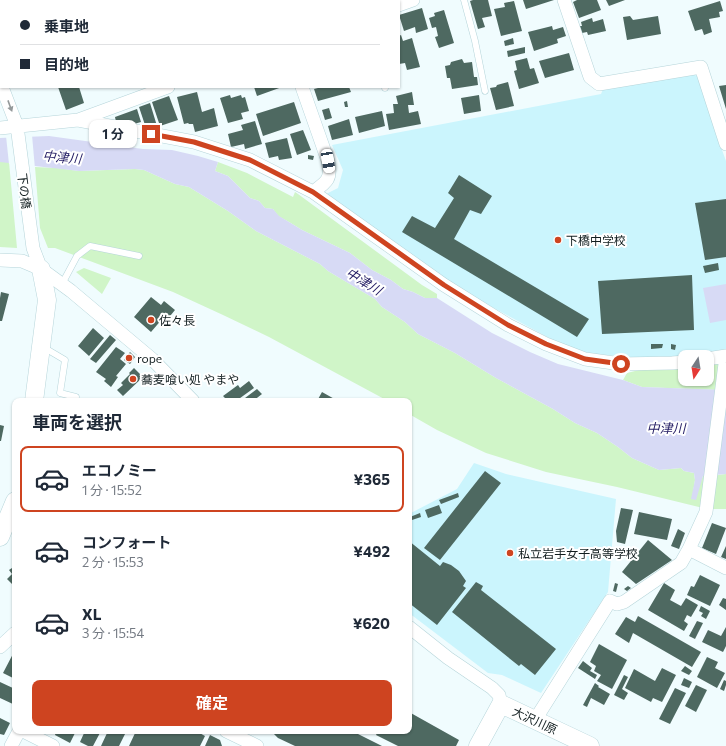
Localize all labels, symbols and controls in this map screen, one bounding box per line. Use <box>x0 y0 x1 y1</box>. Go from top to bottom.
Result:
text: 乗車地 <box>44 17 89 35</box>
text: 目的地 <box>44 55 89 73</box>
one-way arrow <box>7 101 13 113</box>
callout: 1 分 <box>89 120 137 148</box>
route end <box>142 125 160 143</box>
text: 1 分 <box>102 126 124 142</box>
water label: 中津川 <box>42 147 84 167</box>
car <box>320 148 336 174</box>
street label: 下の橋 <box>16 172 34 210</box>
place label: 下橋中学校 <box>566 233 626 247</box>
marker: 下橋中学校 <box>553 235 563 245</box>
water label: 中津川 <box>343 264 387 299</box>
place label: 佐々長 <box>159 313 195 327</box>
marker: 佐々長 <box>146 315 156 325</box>
north arrow <box>678 350 714 386</box>
map controls <box>678 350 714 386</box>
place label: rope <box>137 351 162 365</box>
marker: rope <box>124 353 134 363</box>
route start <box>612 355 630 373</box>
place label: 蕎麦喰い処 やまや <box>141 372 239 386</box>
marker: 蕎麦喰い処 やまや <box>128 374 138 384</box>
text: 車両を選択 <box>32 411 122 433</box>
water label: 中津川 <box>646 420 687 436</box>
icon: car <box>34 461 70 497</box>
text: エコノミー <box>82 461 157 479</box>
text: ¥365 <box>354 470 390 488</box>
text: 1 分 · 15:52 <box>82 482 142 498</box>
icon: car <box>34 533 70 569</box>
text: コンフォート <box>82 533 172 551</box>
text: ¥492 <box>353 542 390 560</box>
place label: 私立岩手女子高等学校 <box>518 546 638 560</box>
marker: 私立岩手女子高等学校 <box>505 548 515 558</box>
text: 2 分 · 15:53 <box>82 554 144 570</box>
icon: car <box>34 605 70 641</box>
text: XL <box>82 605 101 623</box>
text: ¥620 <box>353 614 390 632</box>
text: 3 分 · 15:54 <box>82 625 144 641</box>
button: 確定 <box>32 680 392 726</box>
street label: 大沢川原 <box>510 704 560 736</box>

